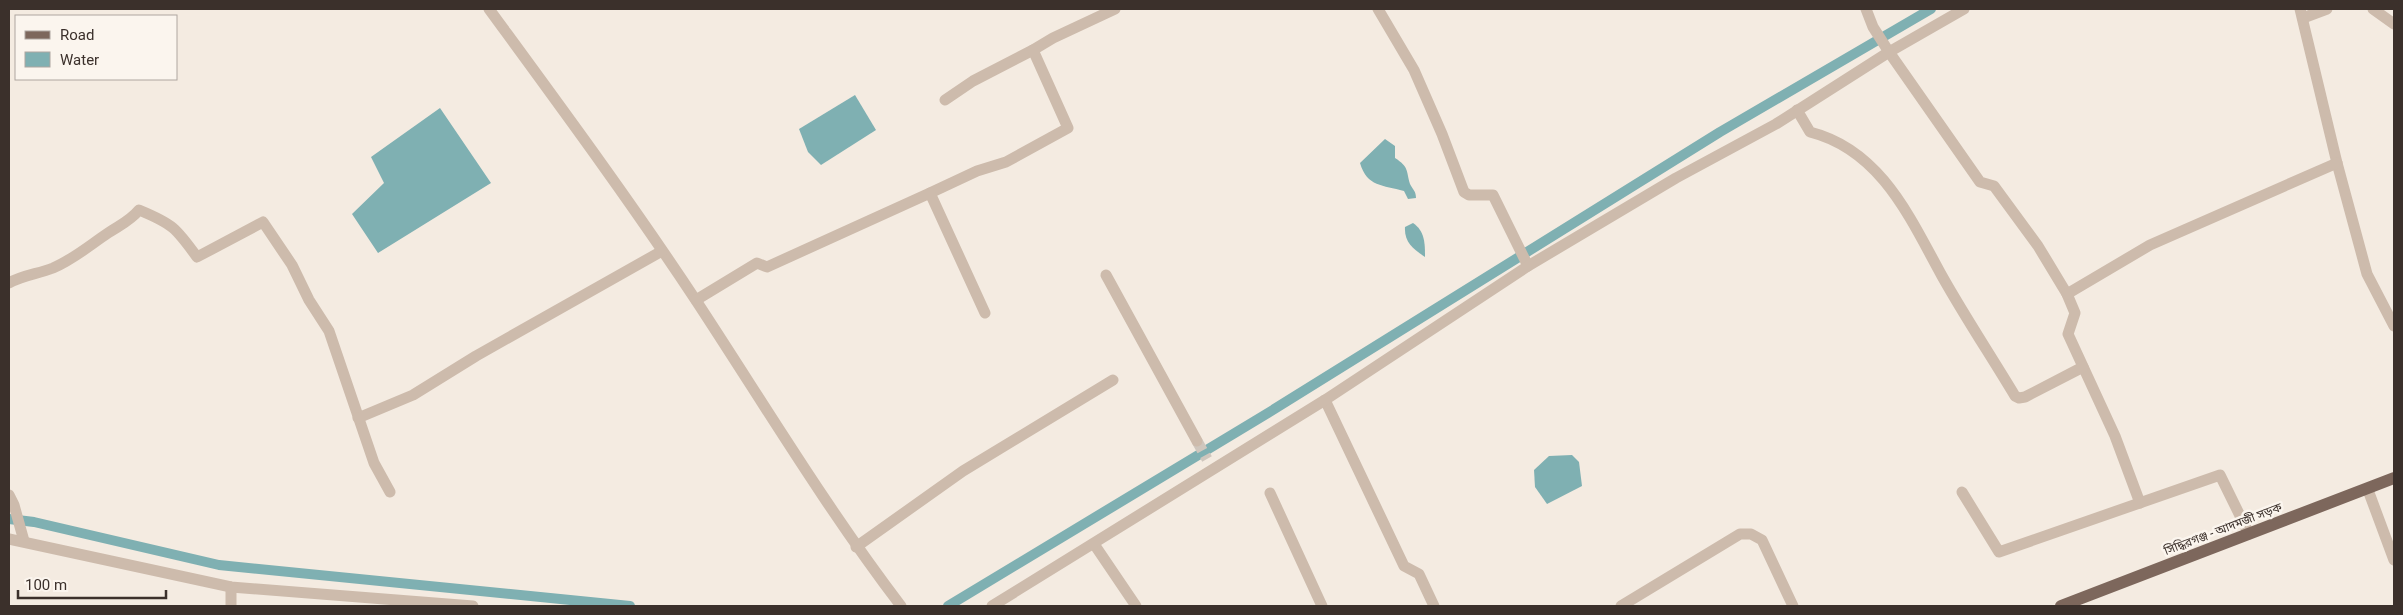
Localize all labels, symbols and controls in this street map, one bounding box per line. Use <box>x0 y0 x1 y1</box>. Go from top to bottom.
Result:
legend <box>15 15 178 80</box>
text: Road <box>60 26 94 44</box>
text: Water <box>60 51 99 69</box>
street label: সিদ্ধিরগঞ্জ - আদমজী সড়ক <box>2161 499 2284 558</box>
scale bar <box>18 568 165 600</box>
text: 100 m <box>25 576 67 594</box>

